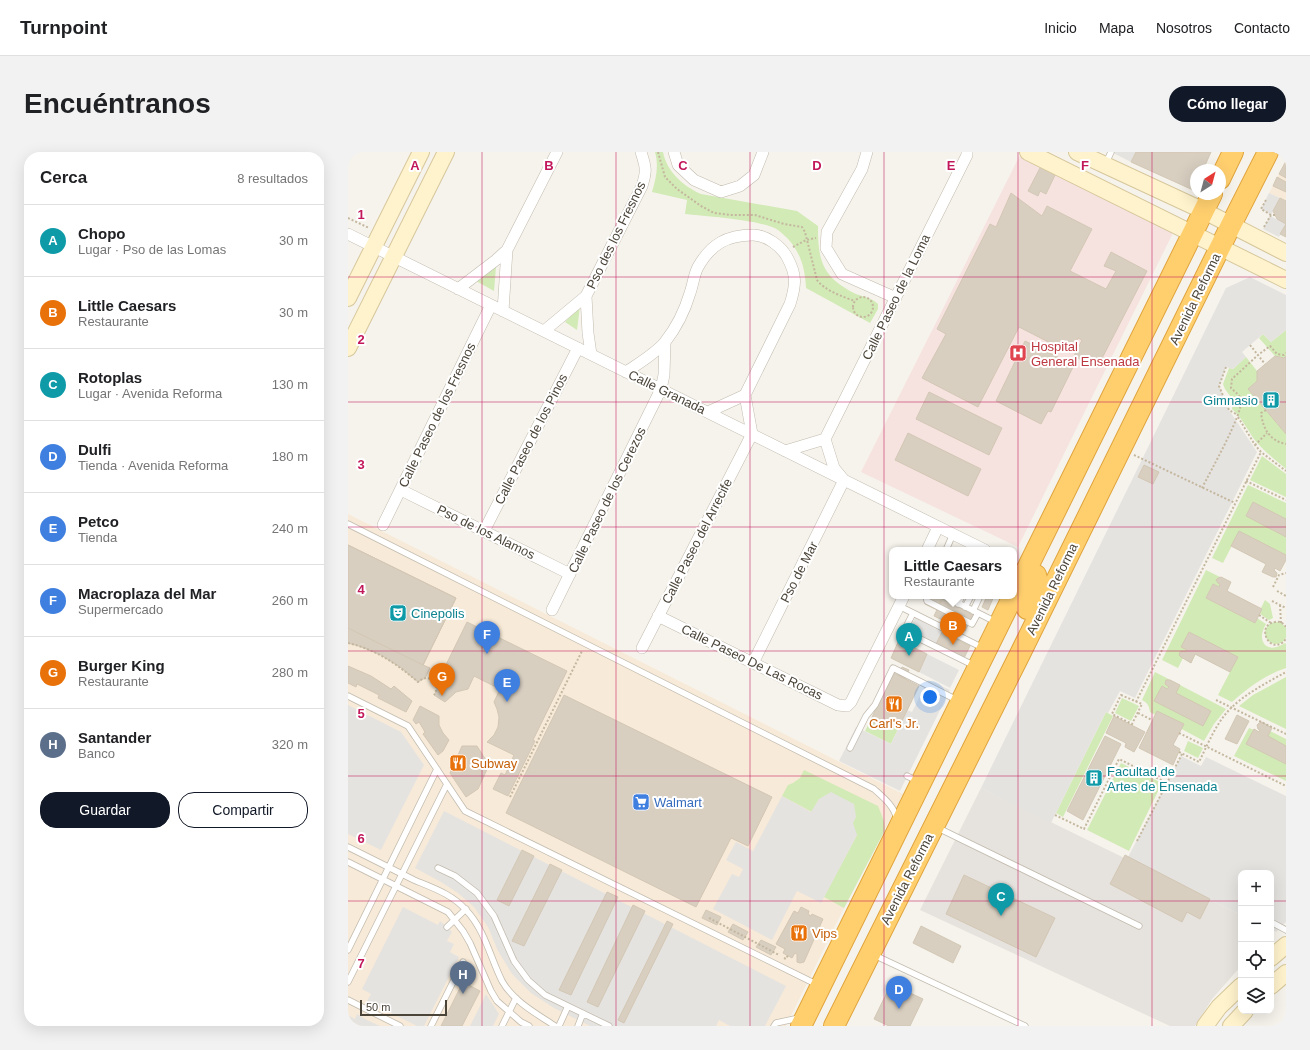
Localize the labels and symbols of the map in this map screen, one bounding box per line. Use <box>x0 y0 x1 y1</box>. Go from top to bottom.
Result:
text: A <box>410 158 420 173</box>
text: B <box>544 158 554 173</box>
text: C <box>678 158 688 173</box>
text: D <box>812 158 822 173</box>
text: E <box>947 158 956 173</box>
text: F <box>1081 158 1089 173</box>
north arrow <box>1190 164 1226 200</box>
street label: Pso des los Fresnos <box>583 178 649 291</box>
text: 1 <box>357 207 365 222</box>
street label: Calle Paseo de la Loma <box>859 231 933 362</box>
street label: Avenida Reforma <box>1166 250 1224 347</box>
text: 2 <box>357 332 365 347</box>
place label: Hospital General Ensenada <box>1031 339 1140 369</box>
street label: Calle Paseo de los Fresnos <box>395 340 479 490</box>
hospital icon: Hospital General Ensenada <box>1008 343 1028 363</box>
street label: Calle Granada <box>626 367 709 417</box>
street label: Calle Paseo de los Pinos <box>492 371 571 507</box>
building icon: Gimnasio <box>1261 390 1281 410</box>
place label: Gimnasio <box>1203 393 1258 408</box>
street label: Calle Paseo de los Cerezos <box>565 424 649 575</box>
text: 3 <box>357 457 365 472</box>
street label: Calle Paseo del Arrecife <box>659 476 735 606</box>
street label: Pso de los Alamos <box>435 502 538 562</box>
street label: Pso de Mar <box>777 538 821 605</box>
street label: Avenida Reforma <box>1023 540 1081 637</box>
text: 4 <box>357 582 365 597</box>
theatre icon: Cinepolis <box>388 603 408 623</box>
place label: Cinepolis <box>411 606 465 621</box>
pin: B <box>940 612 966 645</box>
pin: F <box>474 621 500 654</box>
street label: Calle Paseo De Las Rocas <box>679 621 826 703</box>
pin: A <box>896 623 922 656</box>
pin: G <box>429 663 455 696</box>
pin: E <box>494 669 520 702</box>
your location <box>920 687 940 707</box>
restaurant icon: Carl's Jr. <box>884 694 904 714</box>
text: 5 <box>357 706 365 721</box>
place label: Carl's Jr. <box>869 716 919 731</box>
restaurant icon: Subway <box>448 753 468 773</box>
place label: Subway <box>471 756 518 771</box>
place label: Facultad de Artes de Ensenada <box>1107 764 1218 794</box>
building icon: Facultad de Artes de Ensenada <box>1084 768 1104 788</box>
supermarket icon: Walmart <box>631 792 651 812</box>
place label: Walmart <box>654 795 702 810</box>
street label: Avenida Reforma <box>878 830 937 927</box>
text: 6 <box>357 831 365 846</box>
pin: C <box>988 883 1014 916</box>
restaurant icon: Vips <box>789 923 809 943</box>
place label: Vips <box>812 926 838 941</box>
text: 7 <box>357 956 365 971</box>
pin: H <box>450 961 476 994</box>
pin: D <box>886 976 912 1009</box>
scale bar <box>360 998 447 1017</box>

